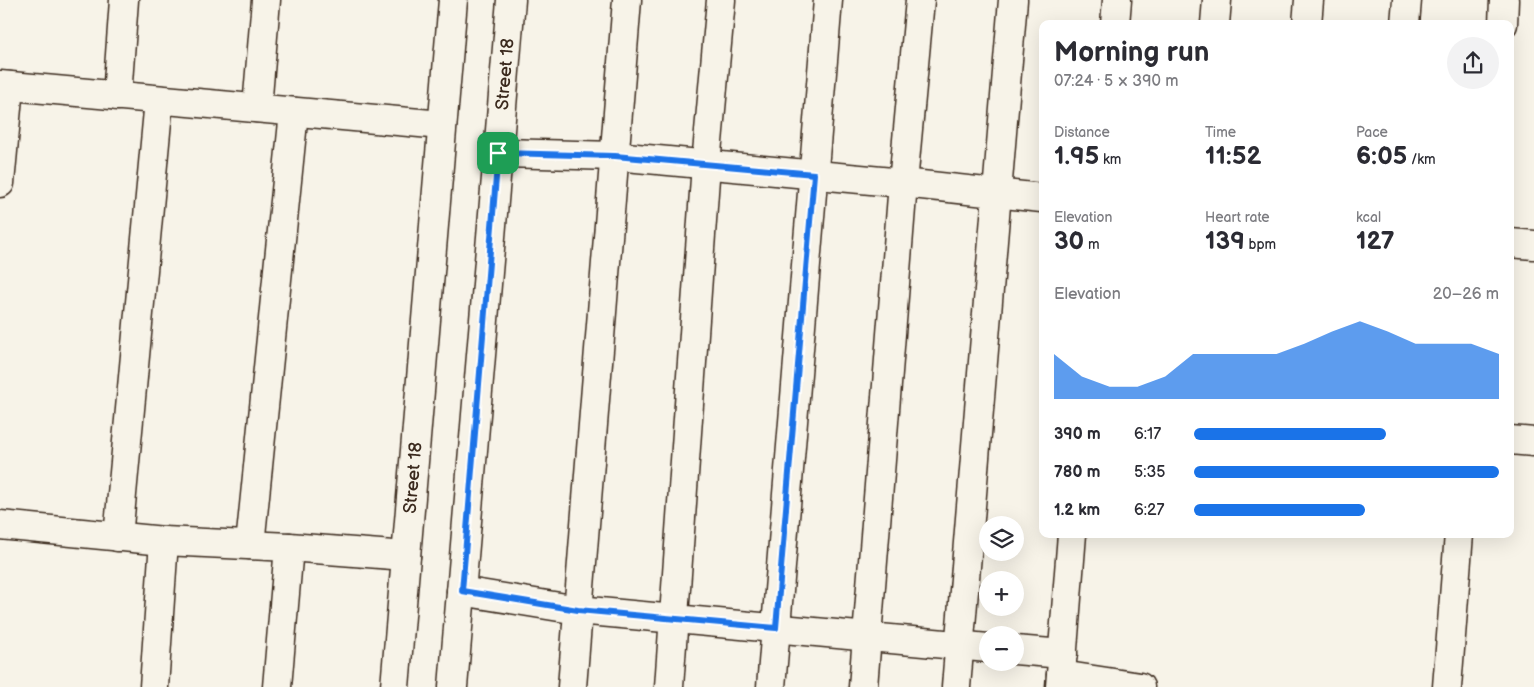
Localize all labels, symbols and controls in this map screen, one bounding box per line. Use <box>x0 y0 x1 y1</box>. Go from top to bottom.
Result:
text: Morning run <box>1054 36 1209 69</box>
button: share <box>1447 37 1499 89</box>
street label: Street 18 <box>492 38 519 111</box>
text: 07:24 · 5 × 390 m <box>1054 72 1178 91</box>
text: Distance <box>1054 124 1110 141</box>
text: Time <box>1205 124 1236 141</box>
text: Pace <box>1356 124 1388 141</box>
pin <box>477 132 519 174</box>
icon: arrive <box>484 139 512 167</box>
text: 1.95 <box>1054 141 1099 172</box>
text: 11:52 <box>1205 141 1261 172</box>
text: 6:05 <box>1356 141 1407 172</box>
text: km <box>1099 151 1121 168</box>
text: /km <box>1407 151 1436 168</box>
text: Elevation <box>1054 209 1112 226</box>
text: Heart rate <box>1205 209 1270 226</box>
text: kcal <box>1356 209 1381 226</box>
text: 30 <box>1054 226 1084 257</box>
text: 139 <box>1205 226 1245 257</box>
text: 127 <box>1356 226 1395 257</box>
text: m <box>1084 236 1100 253</box>
text: bpm <box>1245 236 1276 253</box>
text: Elevation <box>1054 285 1121 304</box>
text: 20–26 m <box>1433 285 1499 304</box>
text: 390 m <box>1054 425 1101 444</box>
text: 6:17 <box>1134 425 1161 444</box>
street label: Street 18 <box>400 441 427 514</box>
text: 780 m <box>1054 463 1100 482</box>
text: 5:35 <box>1134 463 1165 482</box>
text: 1.2 km <box>1054 501 1100 520</box>
text: 6:27 <box>1134 501 1164 520</box>
map controls <box>979 516 1024 671</box>
button: layers <box>979 516 1024 561</box>
button: + <box>979 571 1024 616</box>
button: − <box>979 626 1024 671</box>

